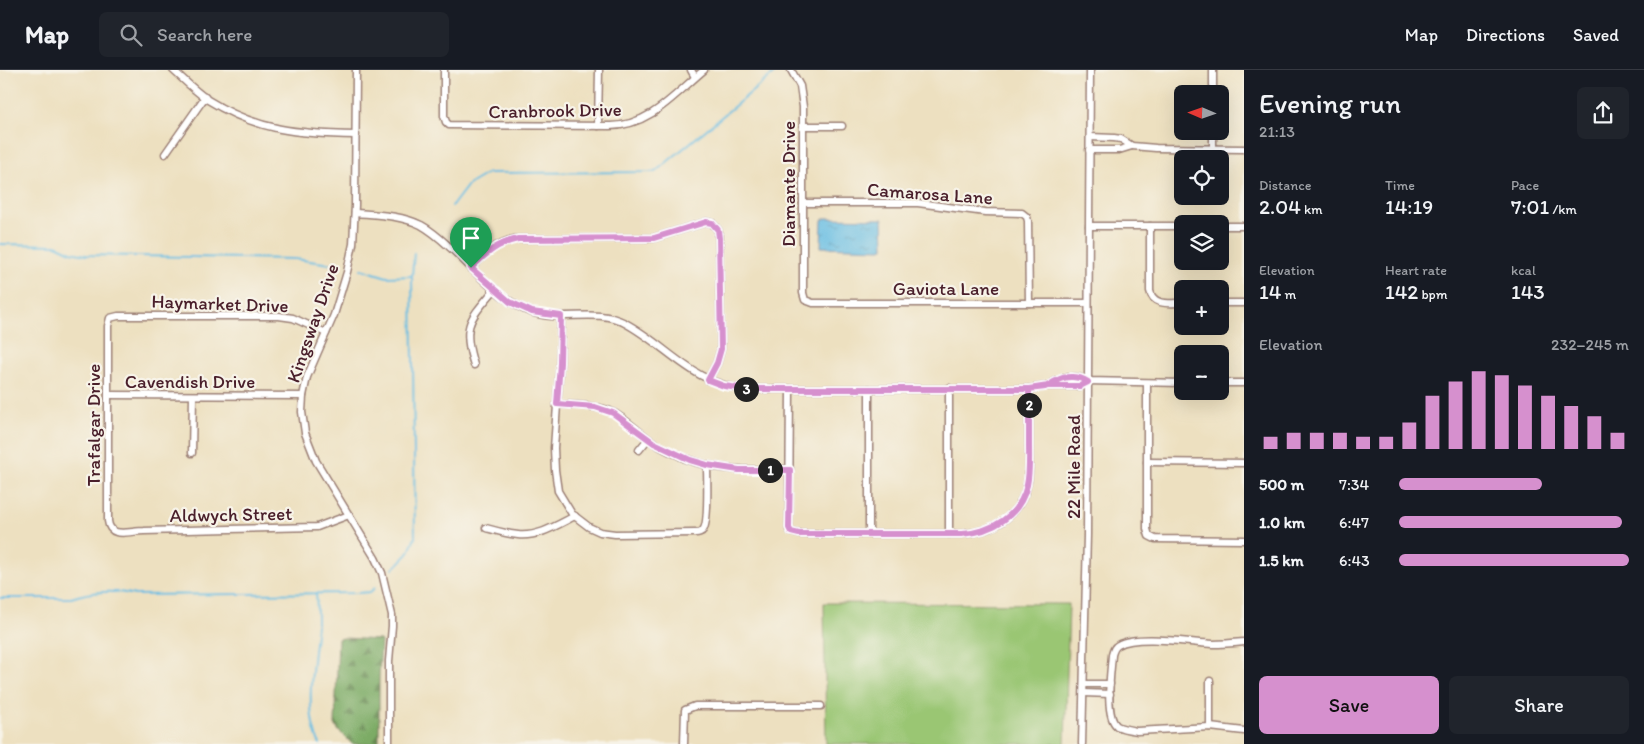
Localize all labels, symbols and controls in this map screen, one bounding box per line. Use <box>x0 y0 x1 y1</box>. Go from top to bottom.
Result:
search box <box>99 12 449 57</box>
text: Map <box>25 20 69 49</box>
icon: search <box>117 21 145 49</box>
text: Search here <box>157 23 252 46</box>
text: Map <box>1405 24 1438 46</box>
text: Directions <box>1466 24 1545 46</box>
text: Saved <box>1573 24 1619 46</box>
north arrow <box>1174 85 1229 140</box>
map controls <box>1174 85 1229 400</box>
text: Evening run <box>1259 86 1401 120</box>
button: share <box>1577 87 1629 139</box>
street label: Cranbrook Drive <box>488 98 622 123</box>
street label: Diamante Drive <box>777 121 800 247</box>
text: 21:13 <box>1259 122 1295 141</box>
button: locate <box>1174 150 1229 205</box>
text: Distance <box>1259 177 1311 194</box>
text: Time <box>1385 177 1415 194</box>
text: Pace <box>1511 177 1539 194</box>
street label: Camarosa Lane <box>866 178 994 209</box>
text: 2.04 <box>1259 194 1301 219</box>
text: 14:19 <box>1385 194 1433 219</box>
text: 7:01 <box>1511 194 1549 219</box>
text: km <box>1301 201 1322 218</box>
text: /km <box>1549 201 1577 218</box>
button: layers <box>1174 215 1229 270</box>
pin <box>450 217 492 268</box>
icon: arrive <box>457 224 485 252</box>
street label: Kingsway Drive <box>281 261 344 386</box>
text: Elevation <box>1259 262 1315 279</box>
text: Heart rate <box>1385 262 1447 279</box>
text: kcal <box>1511 262 1536 279</box>
street label: Gaviota Lane <box>893 277 999 300</box>
text: 14 <box>1259 279 1281 304</box>
text: 142 <box>1385 279 1418 304</box>
text: 143 <box>1511 279 1545 304</box>
button: + <box>1174 280 1229 335</box>
text: m <box>1281 286 1296 303</box>
text: bpm <box>1418 286 1448 303</box>
street label: Haymarket Drive <box>151 290 289 317</box>
text: Elevation <box>1259 335 1323 354</box>
text: 232–245 m <box>1551 335 1629 354</box>
button: − <box>1174 345 1229 400</box>
street label: Trafalgar Drive <box>82 364 105 486</box>
street label: Cavendish Drive <box>125 370 255 393</box>
pin: 3 <box>734 376 758 402</box>
text: 3 <box>743 381 750 398</box>
pin: 2 <box>1016 392 1042 418</box>
text: 2 <box>1026 397 1033 414</box>
street label: 22 Mile Road <box>1062 415 1085 519</box>
pin: 1 <box>758 458 782 482</box>
text: 1 <box>767 462 774 479</box>
text: 500 m <box>1259 475 1304 494</box>
text: 7:34 <box>1339 475 1369 494</box>
street label: Aldwych Street <box>169 502 293 527</box>
text: 1.0 km <box>1259 513 1305 532</box>
text: 6:47 <box>1339 513 1369 532</box>
text: 1.5 km <box>1259 551 1304 570</box>
text: 6:43 <box>1339 551 1370 570</box>
button: Save <box>1259 676 1439 734</box>
button: Share <box>1449 676 1629 734</box>

